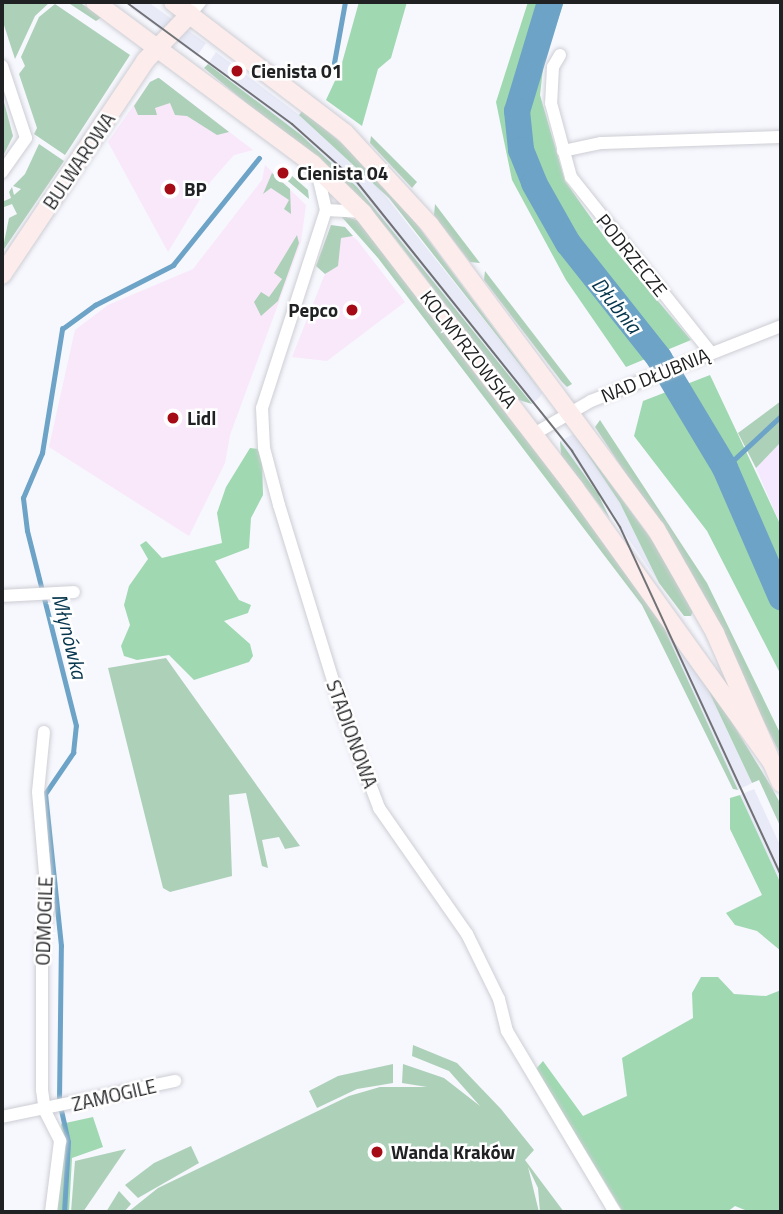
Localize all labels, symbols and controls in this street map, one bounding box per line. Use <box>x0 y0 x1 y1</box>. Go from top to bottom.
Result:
place label: Cienista 01 <box>251 60 342 82</box>
marker: Cienista 01 <box>229 63 245 79</box>
street label: BULWAROWA <box>38 108 120 214</box>
place label: Cienista 04 <box>297 162 388 184</box>
marker: Cienista 04 <box>275 165 291 181</box>
place label: BP <box>184 178 207 200</box>
marker: BP <box>162 181 178 197</box>
street label: PODRZECZE <box>592 209 672 301</box>
water label: Dłubnia <box>587 272 647 338</box>
street label: KOCMYRZOWSKA <box>416 286 522 412</box>
place label: Pepco <box>288 299 338 321</box>
marker: Pepco <box>344 302 360 318</box>
street label: NAD DŁUBNIĄ <box>598 343 712 407</box>
place label: Lidl <box>187 407 216 429</box>
marker: Lidl <box>165 410 181 426</box>
water label: Młynówka <box>47 591 93 681</box>
street label: STADIONOWA <box>322 677 382 791</box>
street label: ODMOGILE <box>31 876 57 966</box>
street label: ZAMOGILE <box>70 1074 158 1116</box>
place label: Wanda Kraków <box>391 1141 515 1163</box>
marker: Wanda Kraków <box>369 1144 385 1160</box>

